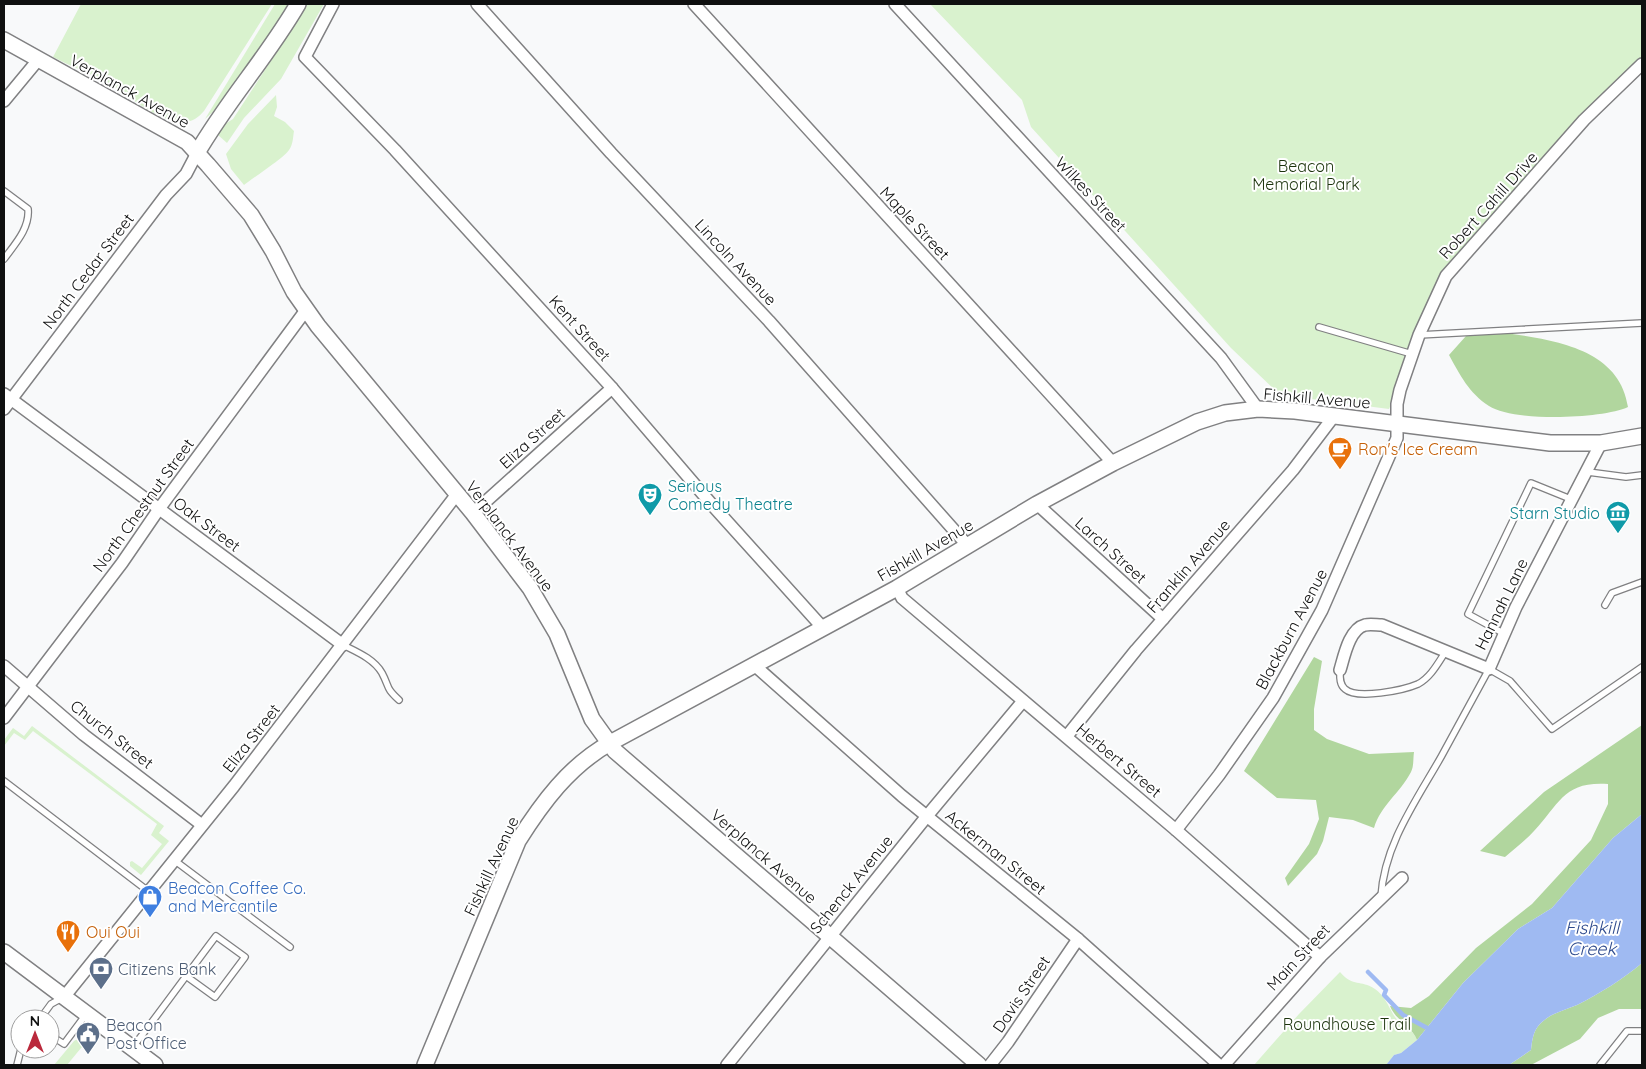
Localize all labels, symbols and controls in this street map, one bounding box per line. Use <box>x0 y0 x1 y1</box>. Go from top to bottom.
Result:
street label: Verplanck Avenue <box>67 50 193 132</box>
street label: Robert Cahill Drive <box>1434 147 1542 263</box>
street label: Wilkes Street <box>1051 152 1131 236</box>
park label: Beacon Memorial Park <box>1252 156 1360 194</box>
street label: Maple Street <box>876 182 954 264</box>
street label: North Cedar Street <box>38 209 138 333</box>
street label: Lincoln Avenue <box>691 215 781 309</box>
street label: Kent Street <box>545 291 615 365</box>
street label: Fishkill Avenue <box>1263 383 1371 413</box>
street label: Eliza Street <box>495 403 569 473</box>
street label: North Chestnut Street <box>88 435 198 575</box>
cafe icon: Ron's Ice Cream <box>1327 436 1353 470</box>
place label: Ron's Ice Cream <box>1358 439 1478 459</box>
place label: Serious Comedy Theatre <box>668 476 793 514</box>
street label: Verplanck Avenue <box>462 477 558 595</box>
theatre icon: Serious Comedy Theatre <box>637 482 663 516</box>
street label: Oak Street <box>170 492 244 556</box>
museum icon: Starn Studio <box>1605 500 1631 534</box>
place label: Starn Studio <box>1510 503 1600 523</box>
street label: Larch Street <box>1071 513 1151 587</box>
street label: Fishkill Avenue <box>873 514 977 586</box>
street label: Franklin Avenue <box>1142 515 1234 617</box>
street label: Hannah Lane <box>1470 555 1532 653</box>
street label: Blackburn Avenue <box>1251 565 1331 693</box>
street label: Church Street <box>66 695 158 773</box>
street label: Eliza Street <box>218 700 284 776</box>
street label: Herbert Street <box>1072 719 1166 801</box>
street label: Verplanck Avenue <box>707 805 821 907</box>
street label: Ackerman Street <box>942 805 1050 899</box>
street label: Fishkill Avenue <box>459 813 523 919</box>
street label: Schenck Avenue <box>805 831 897 937</box>
place label: Beacon Coffee Co. and Mercantile <box>168 878 306 916</box>
shop icon: Beacon Coffee Co. and Mercantile <box>137 884 163 918</box>
water label: Fishkill Creek <box>1565 916 1621 960</box>
restaurant icon: Oui Oui <box>55 919 81 953</box>
street label: Main Street <box>1262 920 1334 994</box>
place label: Oui Oui <box>86 922 140 942</box>
street label: Davis Street <box>988 952 1054 1036</box>
bank icon: Citizens Bank <box>88 956 114 990</box>
place label: Citizens Bank <box>118 959 216 979</box>
north arrow <box>10 1009 60 1059</box>
text: N <box>30 1012 40 1030</box>
park label: Roundhouse Trail <box>1283 1014 1411 1034</box>
place label: Beacon Post Office <box>106 1015 187 1053</box>
public building icon: Beacon Post Office <box>75 1021 101 1055</box>

